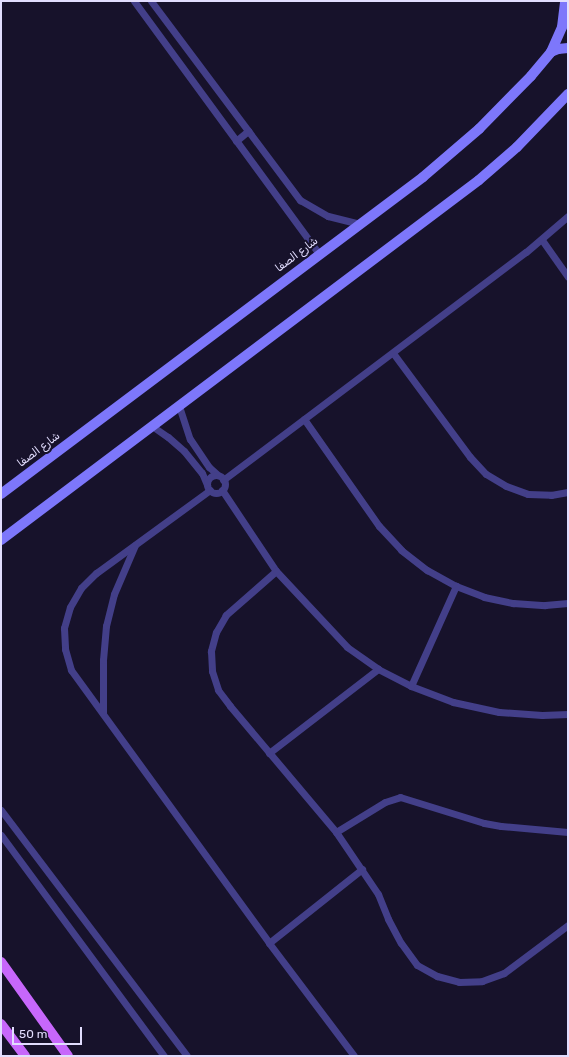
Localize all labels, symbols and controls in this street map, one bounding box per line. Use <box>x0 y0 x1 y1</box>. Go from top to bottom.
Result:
street label: شارع الصفا <box>273 235 321 275</box>
street label: شارع الصفا <box>15 430 63 470</box>
scale bar <box>14 1019 84 1045</box>
text: 50 m <box>19 1027 47 1041</box>

